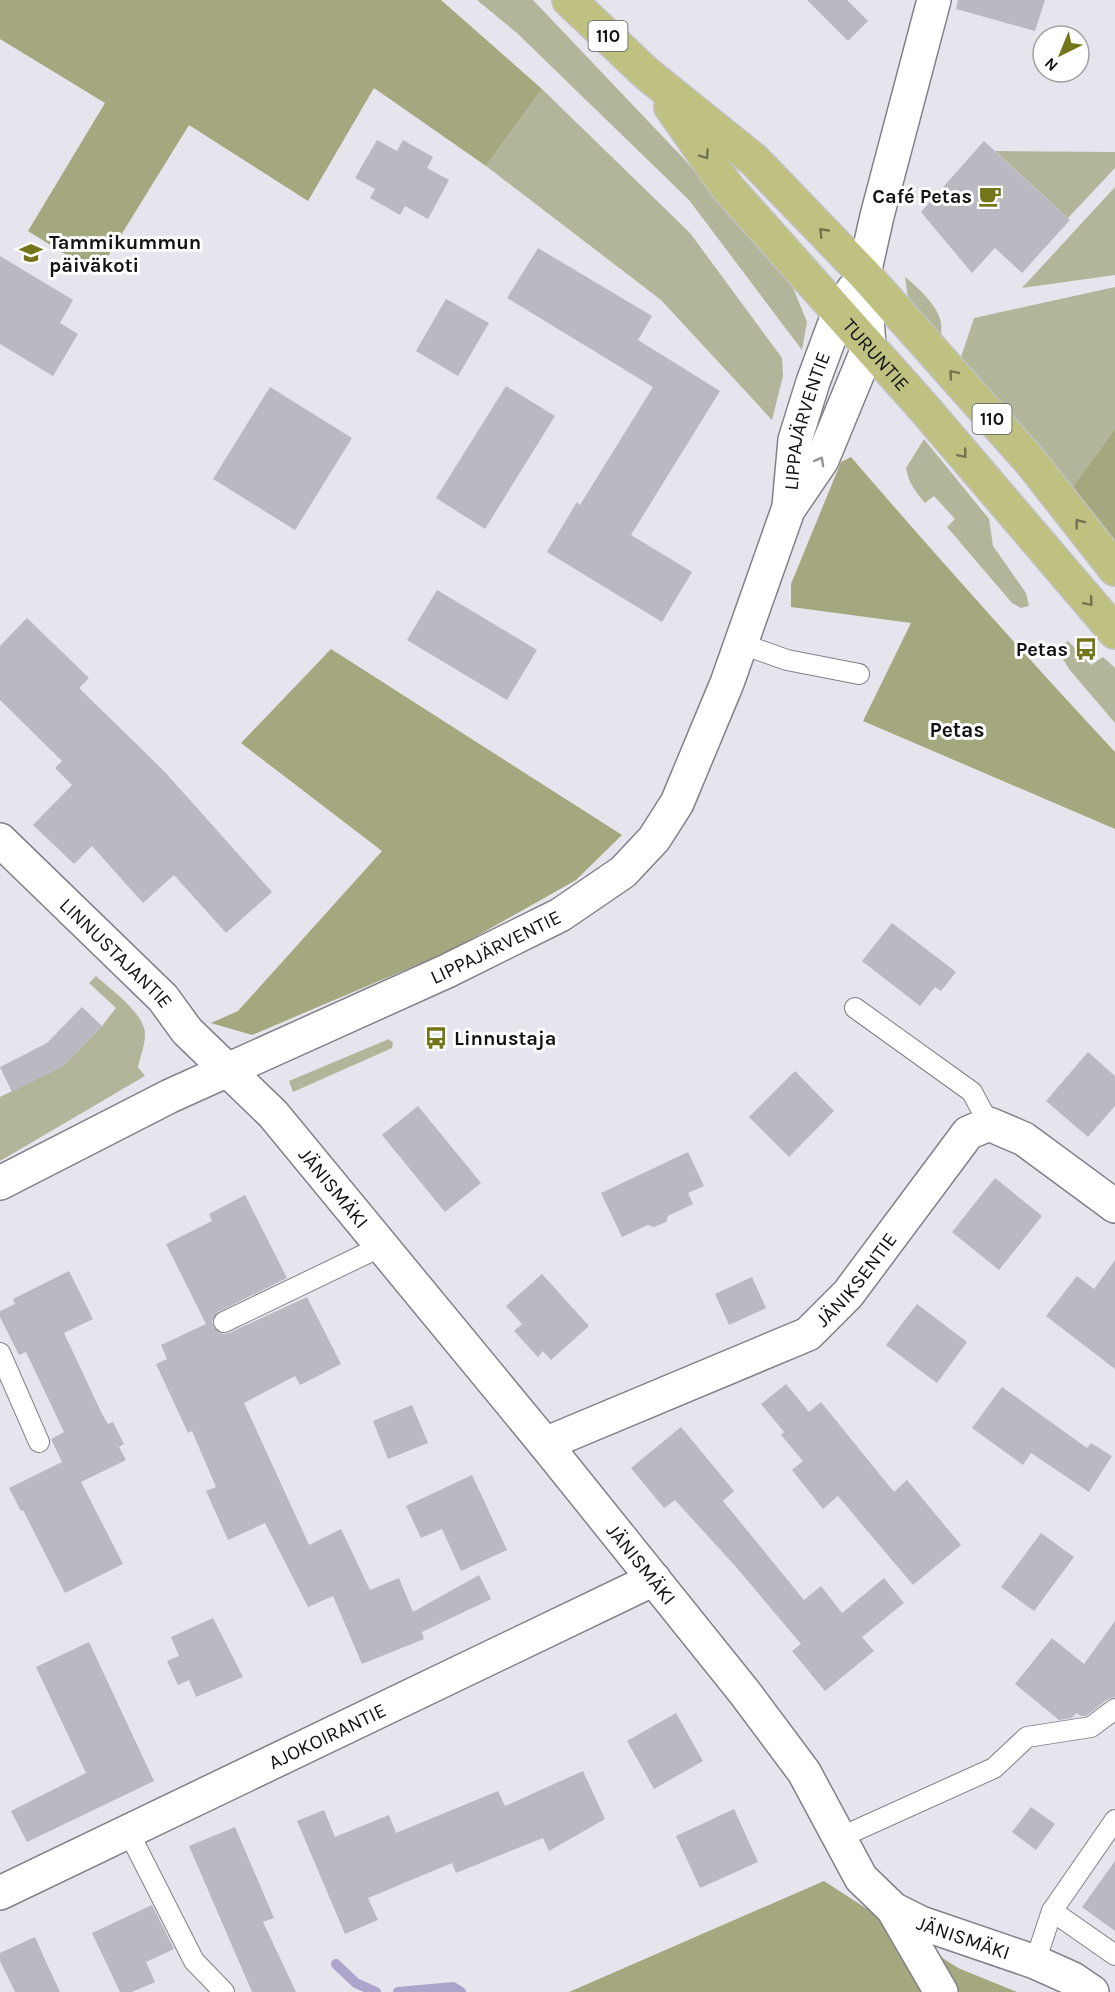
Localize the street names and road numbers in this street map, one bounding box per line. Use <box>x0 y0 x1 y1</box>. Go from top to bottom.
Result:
road number: 110 <box>588 21 628 51</box>
street label: TURUNTIE <box>838 314 914 396</box>
street label: LIPPAJÄRVENTIE <box>779 349 835 492</box>
road number: 110 <box>972 404 1012 434</box>
street label: LINNUSTAJANTIE <box>55 893 177 1012</box>
street label: LIPPAJÄRVENTIE <box>427 905 565 989</box>
street label: JÄNISMÄKI <box>294 1143 373 1233</box>
street label: JÄNIKSENTIE <box>811 1228 902 1332</box>
street label: JÄNISMÄKI <box>602 1519 680 1609</box>
street label: AJOKOIRANTIE <box>265 1698 390 1774</box>
street label: JÄNISMÄKI <box>914 1911 1013 1965</box>

